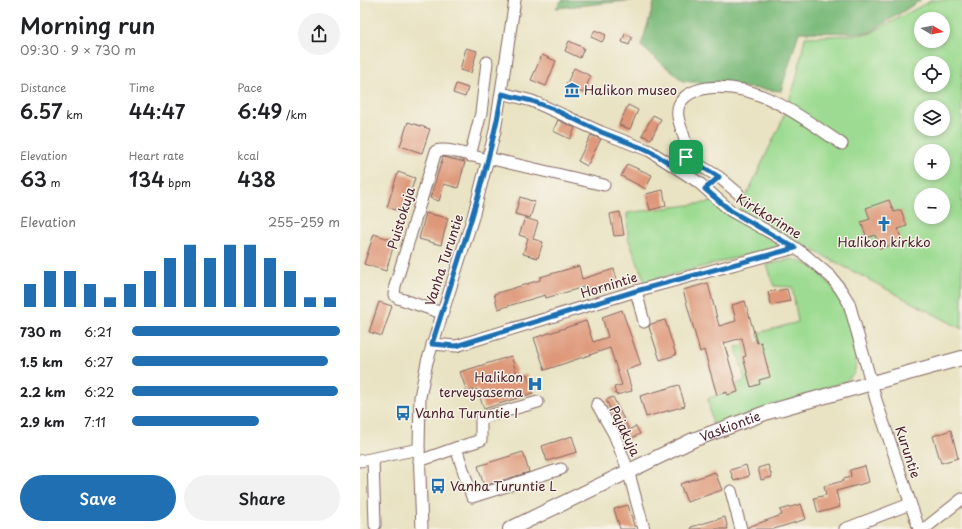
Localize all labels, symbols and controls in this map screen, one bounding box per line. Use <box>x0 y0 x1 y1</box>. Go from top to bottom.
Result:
text: Morning run <box>20 8 155 41</box>
north arrow <box>914 12 950 48</box>
map controls <box>914 12 950 224</box>
button: share <box>298 13 340 55</box>
text: 09:30 · 9 × 730 m <box>20 40 136 59</box>
button: locate <box>914 56 950 92</box>
text: Distance <box>20 79 66 96</box>
text: Time <box>129 79 155 96</box>
text: Pace <box>237 79 262 96</box>
place label: Halikon museo <box>584 80 677 99</box>
museum icon: Halikon museo <box>563 81 581 99</box>
text: 6.57 <box>20 96 63 126</box>
text: 44:47 <box>129 96 185 126</box>
text: 6:49 <box>237 96 282 126</box>
button: layers <box>914 100 950 136</box>
text: km <box>63 106 83 123</box>
text: /km <box>282 106 307 123</box>
pin <box>669 140 703 174</box>
button: + <box>914 144 950 180</box>
icon: arrive <box>675 146 697 168</box>
text: Elevation <box>20 147 67 164</box>
text: Heart rate <box>129 147 184 164</box>
text: kcal <box>237 147 259 164</box>
text: 63 <box>20 164 47 194</box>
text: 134 <box>129 164 165 194</box>
text: 438 <box>237 164 276 194</box>
text: m <box>47 174 61 191</box>
text: bpm <box>165 174 191 191</box>
street label: Puistokuja <box>382 183 419 251</box>
button: − <box>914 188 950 224</box>
street label: Kirkkorinne <box>733 189 806 243</box>
street label: Vanha Turuntie <box>420 211 467 308</box>
text: Elevation <box>20 212 76 231</box>
text: 255–259 m <box>268 212 340 231</box>
church icon: Halikon kirkko <box>875 215 893 233</box>
place label: Halikon kirkko <box>837 232 931 251</box>
street label: Hornintie <box>578 267 640 302</box>
text: 730 m <box>20 322 61 341</box>
text: 6:21 <box>84 322 112 341</box>
text: 1.5 km <box>20 352 63 371</box>
text: 6:27 <box>84 352 113 371</box>
place label: Halikon terveysasema <box>439 367 524 401</box>
hospital icon: Halikon terveysasema <box>526 375 544 393</box>
text: 2.2 km <box>20 382 66 401</box>
text: 6:22 <box>84 382 114 401</box>
street label: Pajakuja <box>605 402 646 460</box>
place label: Vanha Turuntie I <box>415 403 518 422</box>
bus stop icon: Vanha Turuntie I <box>394 404 412 422</box>
street label: Vaskiontie <box>697 406 763 446</box>
text: 2.9 km <box>20 412 65 431</box>
text: 7:11 <box>84 412 106 431</box>
street label: Kuruntie <box>891 423 926 480</box>
button: Save <box>20 475 176 521</box>
button: Share <box>184 475 340 521</box>
place label: Vanha Turuntie L <box>450 476 557 495</box>
bus stop icon: Vanha Turuntie L <box>429 477 447 495</box>

